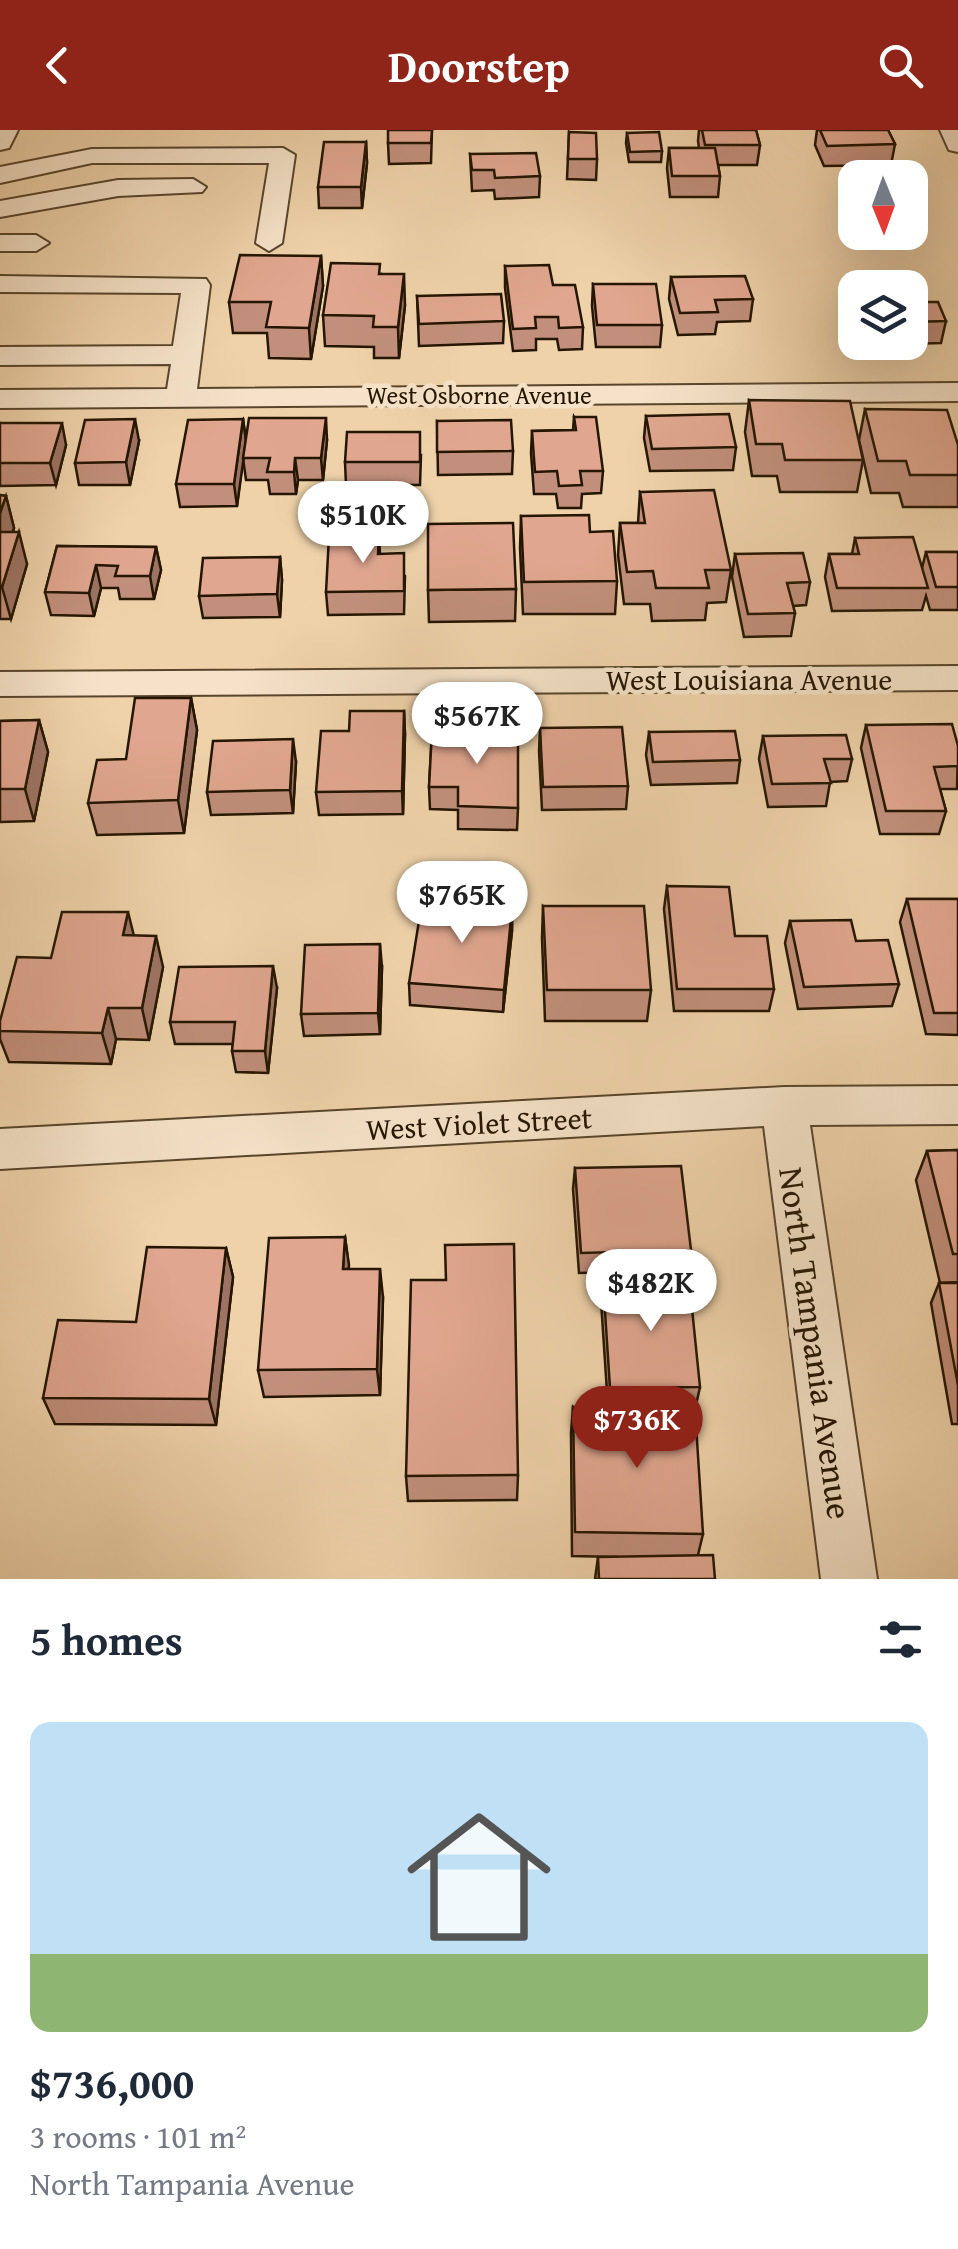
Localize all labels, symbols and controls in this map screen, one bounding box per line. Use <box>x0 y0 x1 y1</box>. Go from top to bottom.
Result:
text: Doorstep <box>388 33 570 98</box>
icon: back <box>30 38 85 93</box>
icon: search <box>873 38 928 93</box>
north arrow <box>838 160 928 250</box>
map controls <box>838 160 928 360</box>
button: layers <box>838 270 928 360</box>
street label: West Osborne Avenue <box>366 377 592 413</box>
pin: $510K <box>293 481 433 566</box>
text: $510K <box>320 490 406 537</box>
street label: West Louisiana Avenue <box>606 657 892 701</box>
pin: $567K <box>407 682 547 767</box>
text: $567K <box>434 691 520 738</box>
pin: $765K <box>392 861 532 946</box>
text: $765K <box>419 870 505 917</box>
street label: West Violet Street <box>365 1095 594 1151</box>
street label: North Tampania Avenue <box>766 1164 866 1522</box>
pin: $482K <box>581 1249 721 1334</box>
text: $482K <box>608 1258 694 1305</box>
pin: $736K <box>567 1386 707 1471</box>
text: $736K <box>594 1395 680 1442</box>
text: 5 homes <box>30 1609 183 1670</box>
icon: filters <box>873 1612 928 1667</box>
icon: home <box>389 1787 569 1967</box>
text: $736,000 <box>30 2052 194 2113</box>
text: 3 rooms · 101 m² <box>30 2113 246 2160</box>
text: North Tampania Avenue <box>30 2160 355 2207</box>

